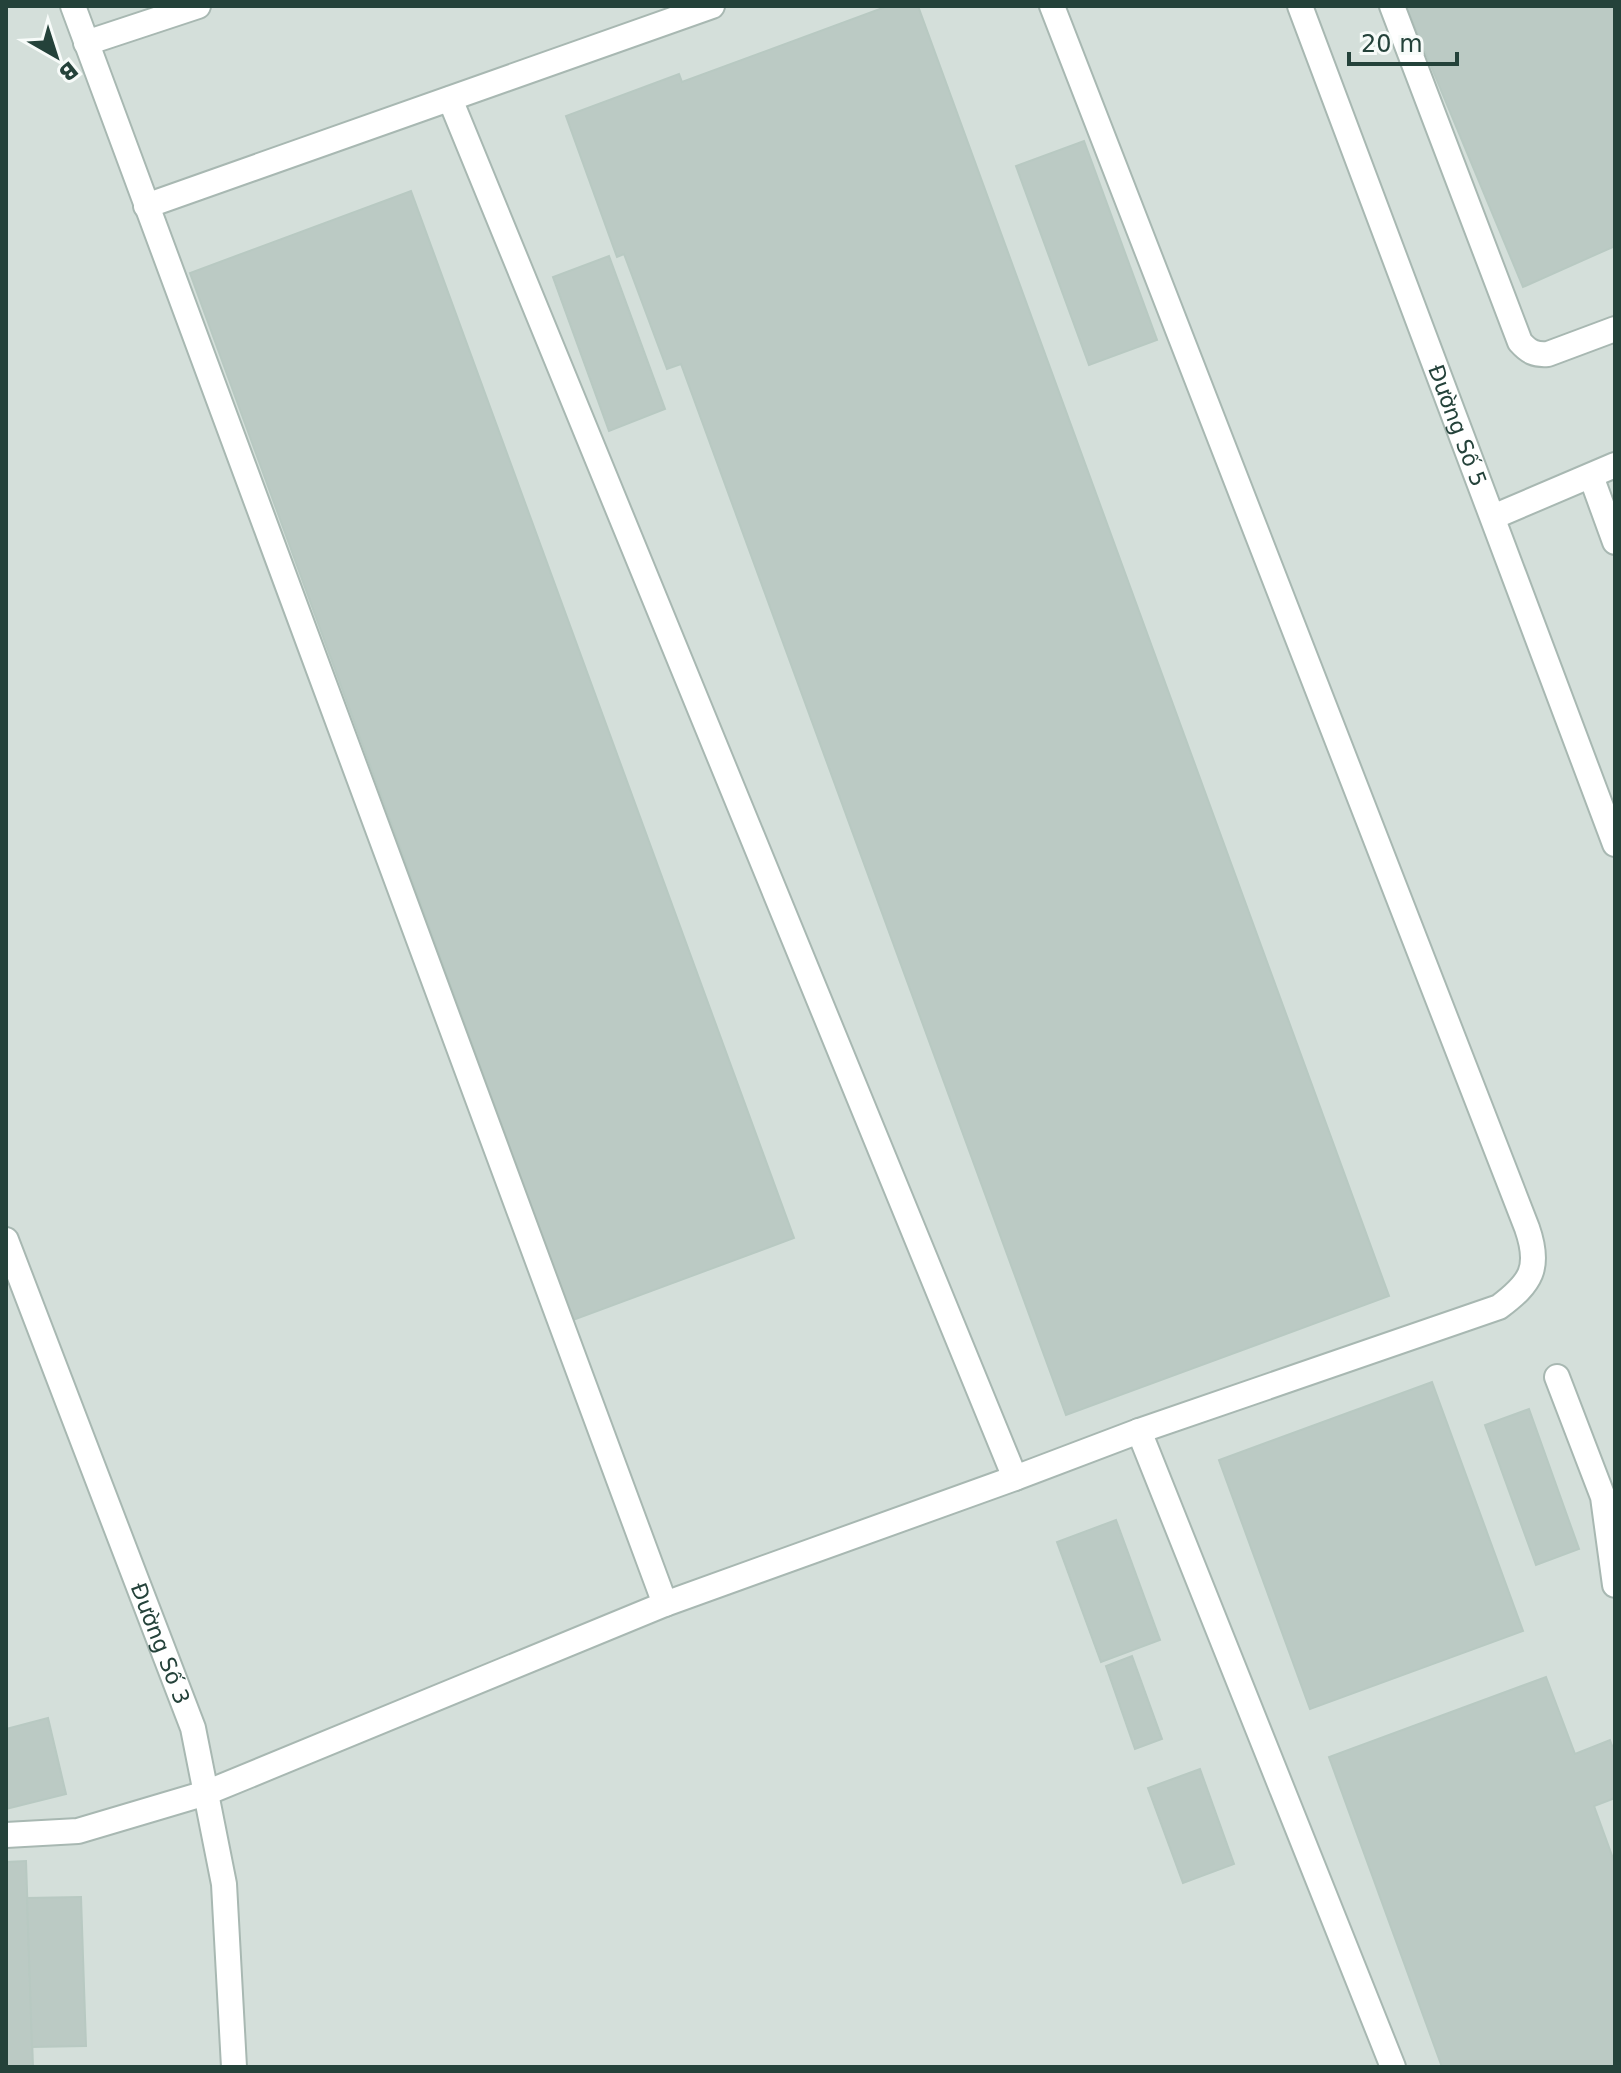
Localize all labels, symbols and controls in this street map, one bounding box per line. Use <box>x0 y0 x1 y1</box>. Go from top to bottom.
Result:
north arrow <box>16 16 96 96</box>
scale bar <box>1349 16 1457 66</box>
text: 20 m <box>1361 30 1423 58</box>
text: B <box>54 56 83 86</box>
street label: Đường Số 5 <box>1423 361 1492 490</box>
street label: Đường Số 3 <box>126 1579 195 1708</box>

